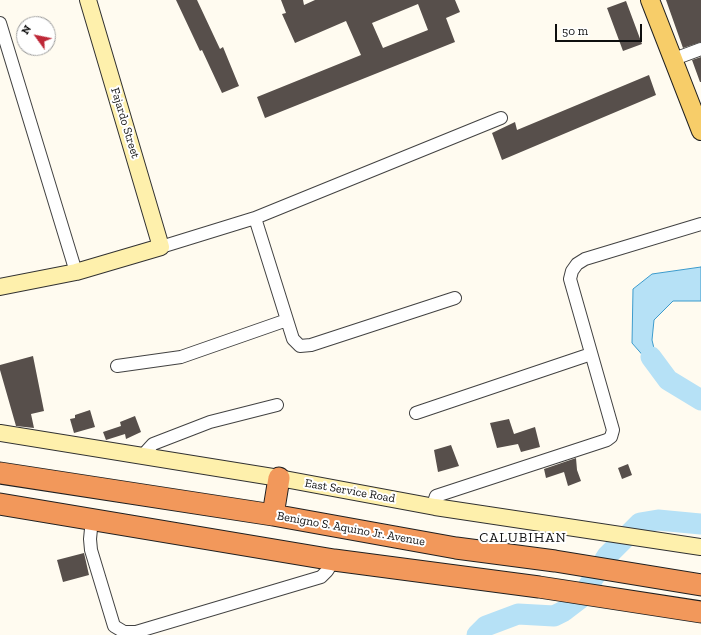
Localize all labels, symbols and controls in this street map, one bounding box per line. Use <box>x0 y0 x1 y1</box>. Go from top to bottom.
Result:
north arrow <box>16 16 56 56</box>
scale bar <box>557 16 644 42</box>
text: N <box>19 23 34 37</box>
text: 50 m <box>562 24 588 38</box>
street label: Fajardo Street <box>107 86 143 160</box>
street label: East Service Road <box>304 476 396 506</box>
street label: Benigno S. Aquino Jr. Avenue <box>276 509 426 549</box>
district label: CALUBIHAN <box>479 530 567 546</box>

